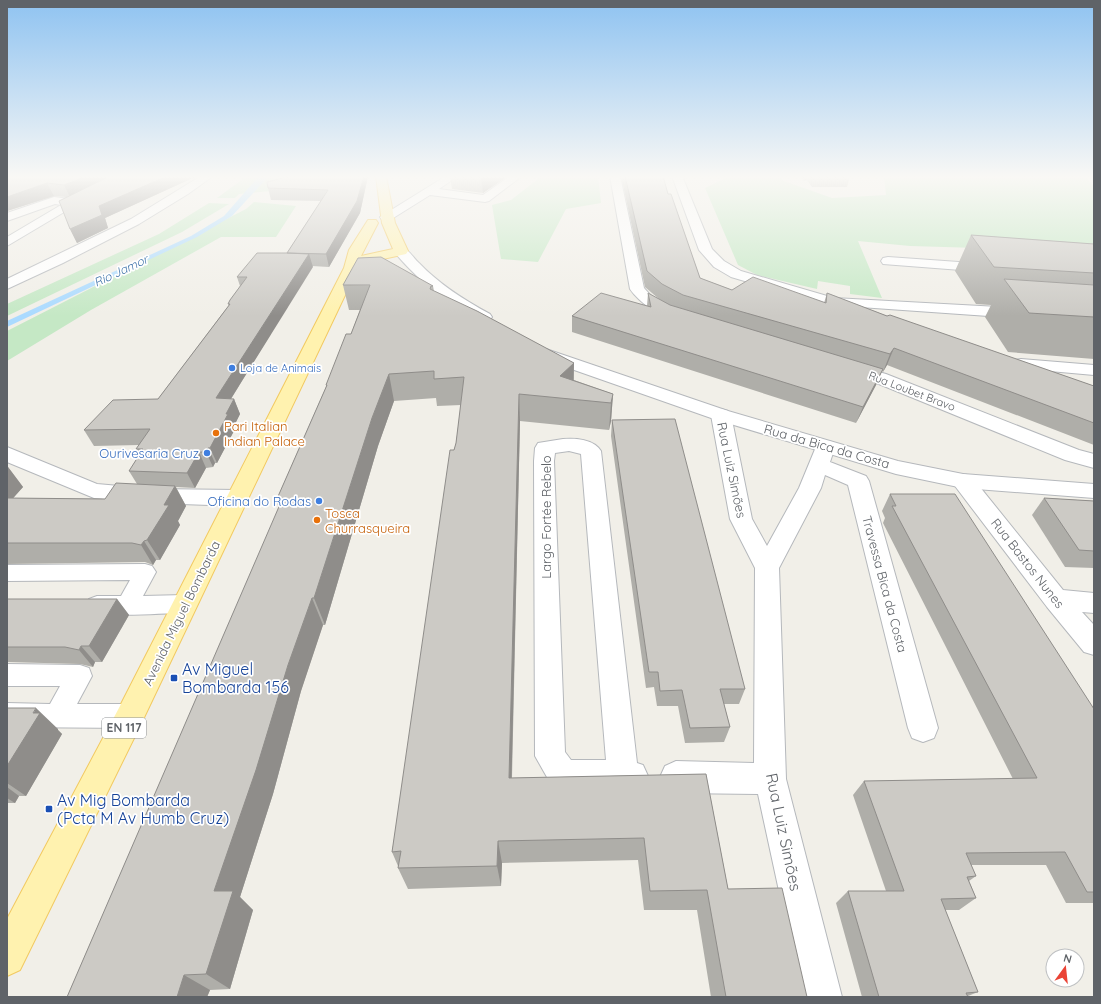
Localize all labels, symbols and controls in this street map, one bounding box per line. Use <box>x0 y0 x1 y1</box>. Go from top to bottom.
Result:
water label: Rio Jamor <box>91 251 152 290</box>
place label: Loja de Animais <box>240 361 321 375</box>
marker: Loja de Animais <box>227 363 237 373</box>
street label: Rua Loubet Bravo <box>867 368 958 414</box>
place label: Pari Italian Indian Palace <box>224 418 305 449</box>
street label: Rua da Bica da Costa <box>762 420 892 472</box>
street label: Rua Luiz Simões <box>714 421 750 519</box>
marker: Pari Italian Indian Palace <box>211 428 221 438</box>
place label: Ourivesaria Cruz <box>99 445 199 461</box>
marker: Ourivesaria Cruz <box>202 448 212 458</box>
street label: Largo Fortée Rebelo <box>538 455 554 579</box>
place label: Oficina do Rodas <box>208 493 311 509</box>
marker: Oficina do Rodas <box>314 496 324 506</box>
place label: Tosca Churrasqueira <box>325 505 410 536</box>
street label: Travessa Bica da Costa <box>859 514 911 654</box>
marker: Tosca Churrasqueira <box>312 515 322 525</box>
street label: Rua Bastos Nunes <box>988 515 1068 611</box>
street label: Avenida Miguel Bombarda <box>139 538 223 688</box>
place label: Av Miguel Bombarda 156 <box>182 659 289 697</box>
marker: Av Miguel Bombarda 156 <box>169 673 179 683</box>
road number: EN 117 <box>102 718 146 738</box>
street label: Rua Luiz Simões <box>762 771 806 893</box>
place label: Av Mig Bombarda (Pcta M Av Humb Cruz) <box>57 790 229 828</box>
marker: Av Mig Bombarda (Pcta M Av Humb Cruz) <box>44 804 54 814</box>
north arrow <box>1045 948 1085 988</box>
text: N <box>1062 951 1073 966</box>

